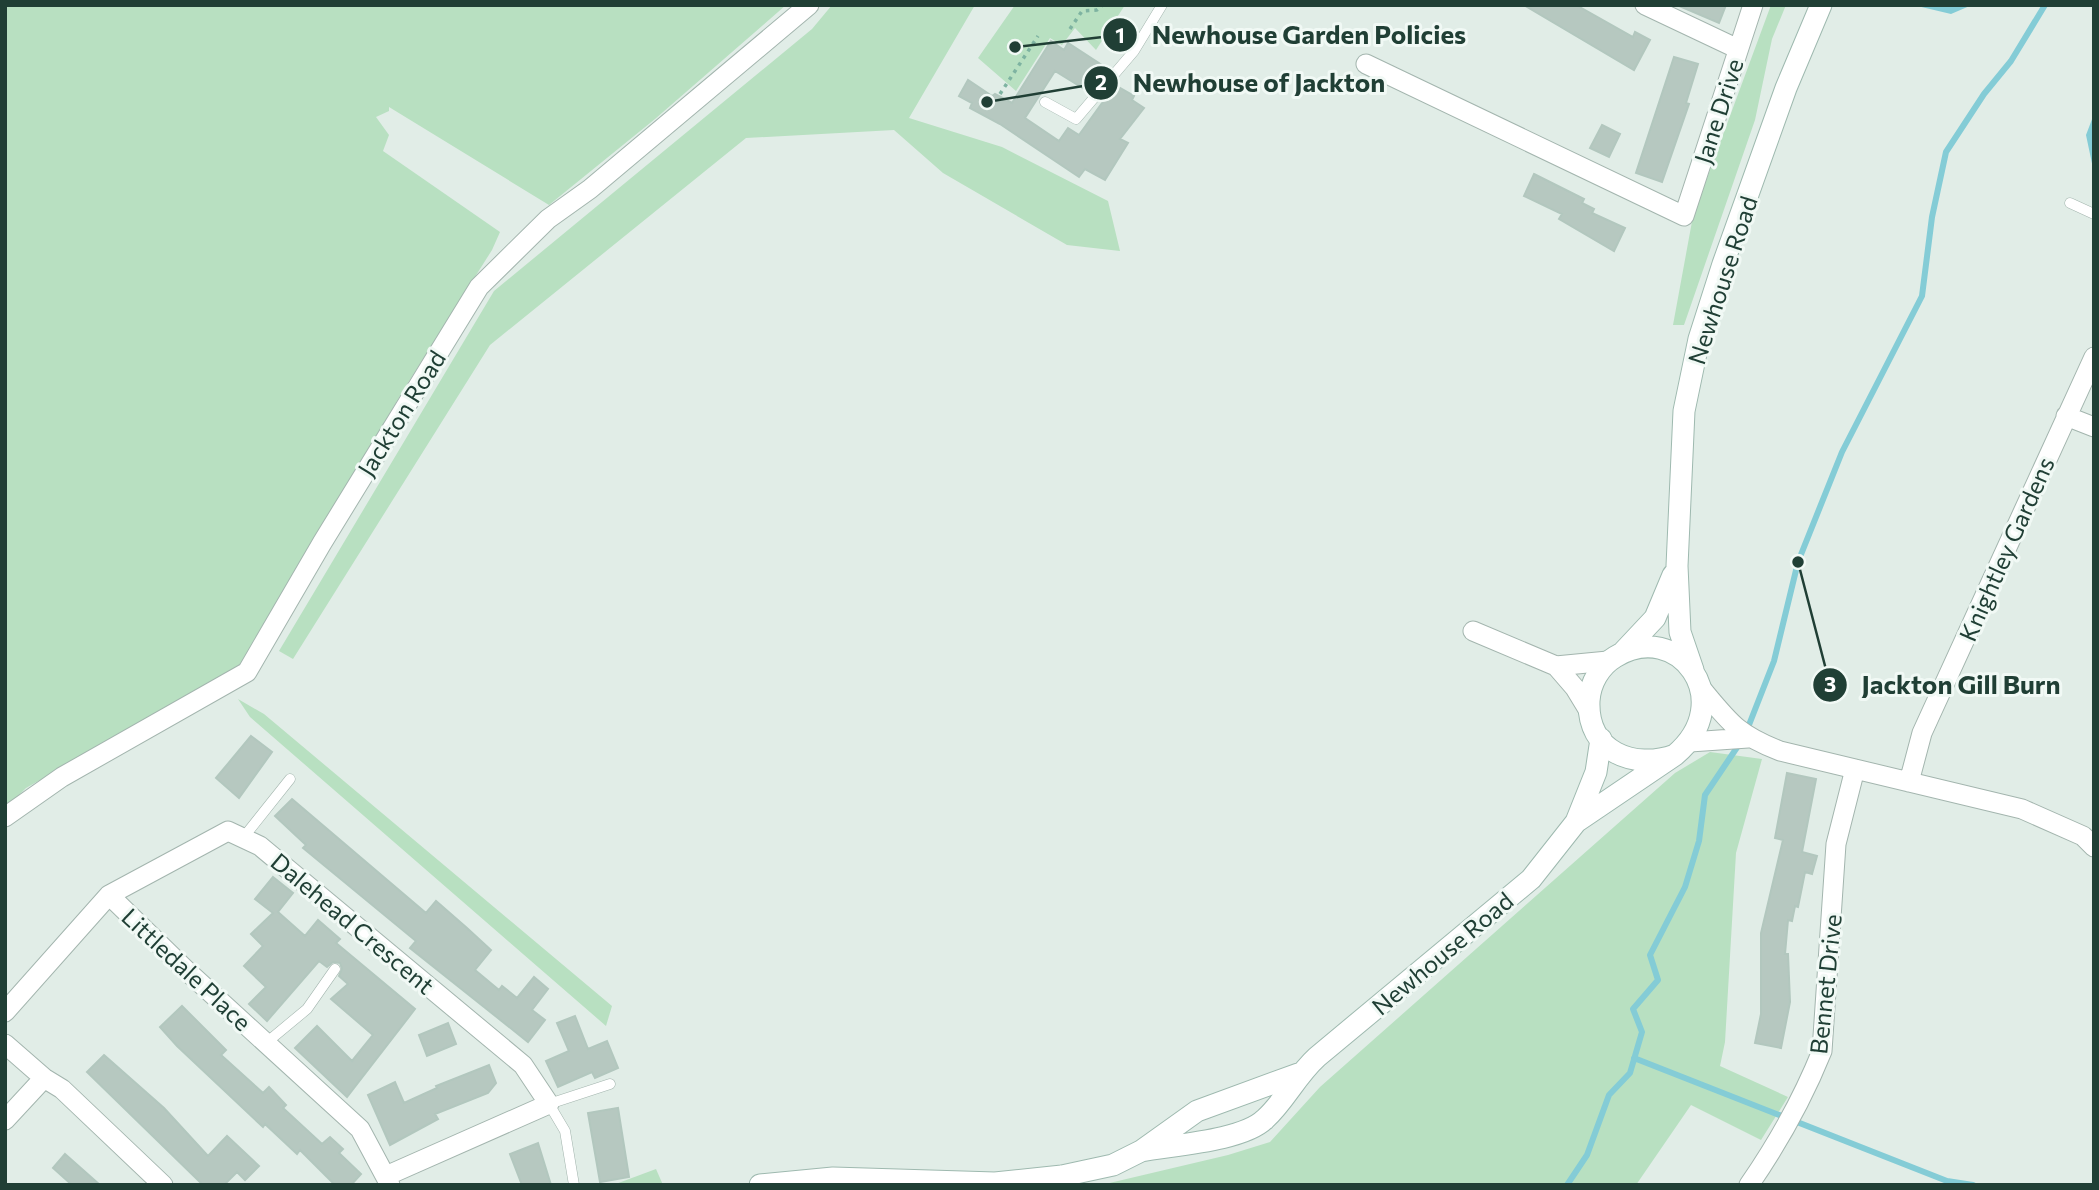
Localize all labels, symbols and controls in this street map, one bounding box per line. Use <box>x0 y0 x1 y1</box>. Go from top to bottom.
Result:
callout: Newhouse Garden Policies <box>1103 12 1480 59</box>
text: Newhouse Garden Policies <box>1152 18 1466 49</box>
text: 1 <box>1115 22 1125 47</box>
street label: Jane Drive <box>1687 55 1749 167</box>
callout: Newhouse of Jackton <box>1084 59 1399 106</box>
text: Newhouse of Jackton <box>1133 66 1385 97</box>
text: 2 <box>1095 69 1107 94</box>
street label: Newhouse Road <box>1681 192 1763 368</box>
street label: Jackton Road <box>351 345 451 481</box>
street label: Knightley Gardens <box>1952 452 2060 646</box>
callout: Jackton Gill Burn <box>1812 661 2074 708</box>
text: Jackton Gill Burn <box>1861 668 2061 699</box>
text: 3 <box>1824 671 1836 696</box>
street label: Dalehead Crescent <box>266 846 440 1000</box>
street label: Newhouse Road <box>1366 886 1518 1020</box>
street label: Littledale Place <box>116 902 258 1036</box>
street label: Bennet Drive <box>1803 913 1847 1055</box>

